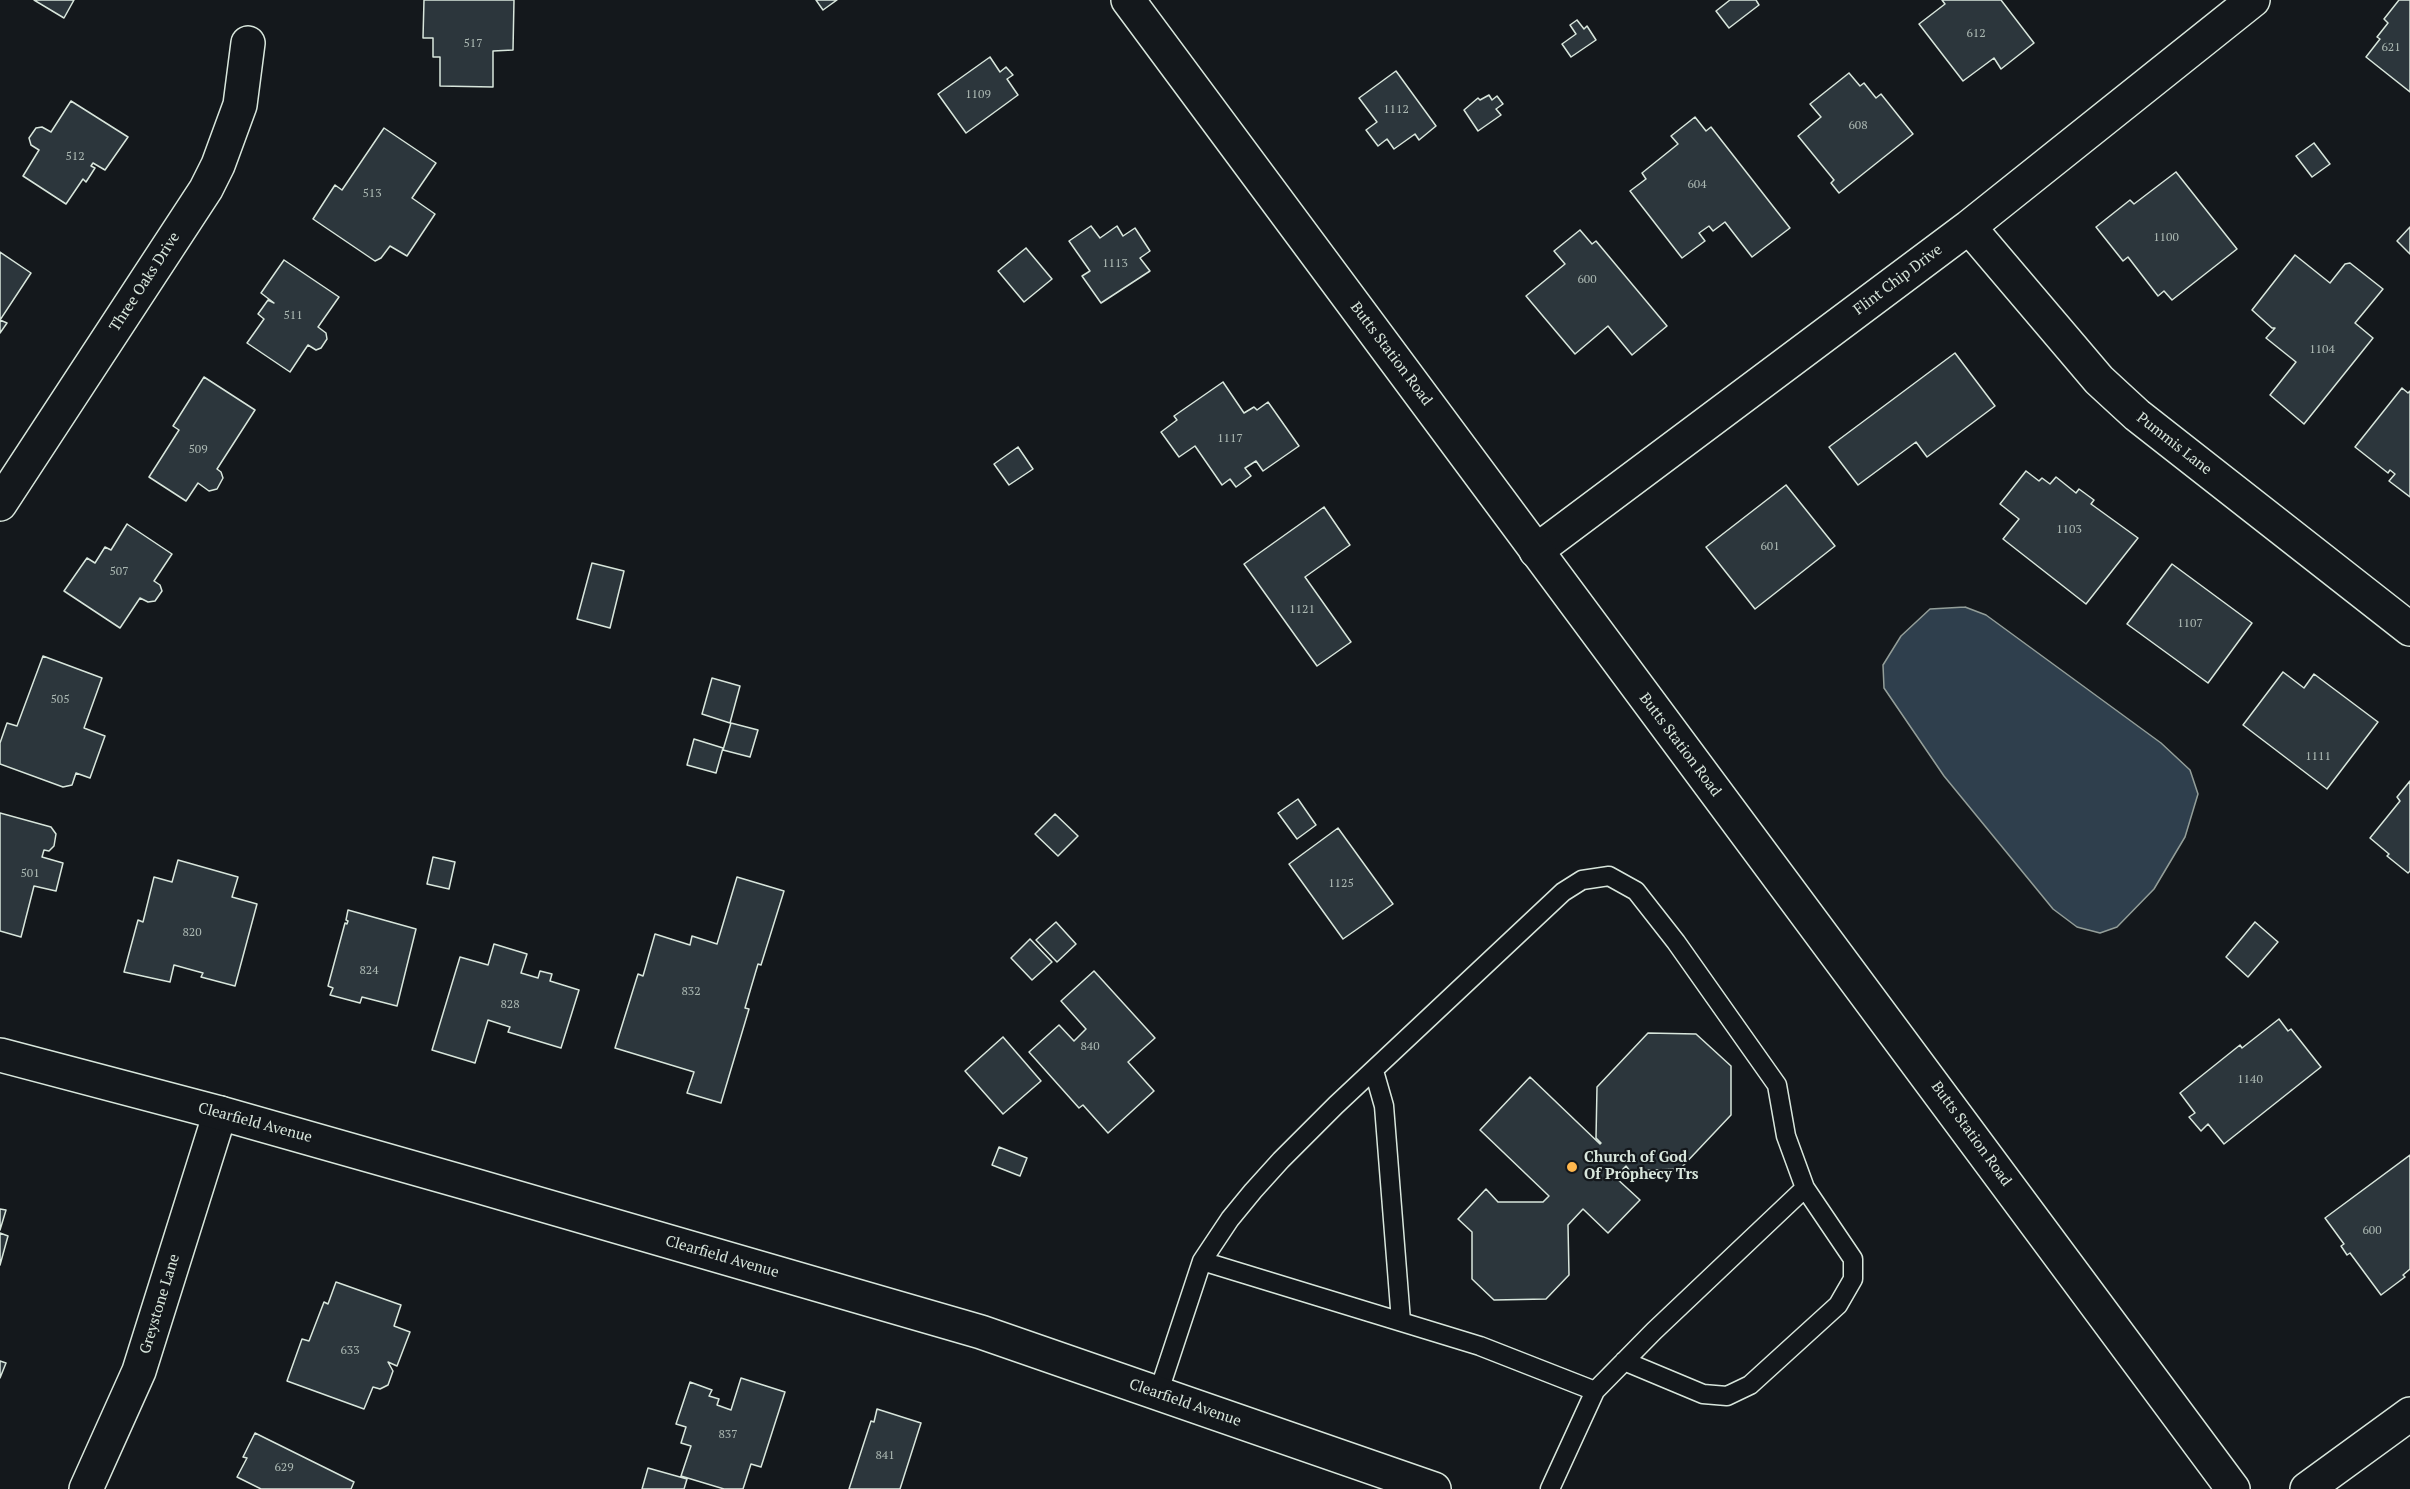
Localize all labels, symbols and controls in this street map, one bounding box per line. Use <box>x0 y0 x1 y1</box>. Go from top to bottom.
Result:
house number: 612 <box>1966 27 1986 41</box>
house number: 517 <box>463 37 483 51</box>
house number: 621 <box>2381 41 2401 55</box>
house number: 1109 <box>965 88 991 102</box>
house number: 1112 <box>1383 103 1409 117</box>
house number: 608 <box>1848 119 1868 133</box>
house number: 512 <box>65 150 85 164</box>
house number: 604 <box>1687 178 1707 192</box>
house number: 513 <box>362 187 382 201</box>
street label: Three Oaks Drive <box>106 229 184 335</box>
house number: 1100 <box>2153 231 2179 245</box>
street label: Flint Chip Drive <box>1850 241 1946 319</box>
house number: 1113 <box>1102 257 1128 271</box>
house number: 600 <box>1577 273 1597 287</box>
street label: Butts Station Road <box>1346 299 1436 409</box>
house number: 511 <box>283 309 303 323</box>
house number: 1104 <box>2309 343 2335 357</box>
street label: Pummis Lane <box>2133 409 2215 479</box>
house number: 1117 <box>1217 432 1243 446</box>
house number: 509 <box>188 443 208 457</box>
house number: 1103 <box>2056 523 2082 537</box>
house number: 601 <box>1760 540 1780 554</box>
house number: 507 <box>109 565 129 579</box>
house number: 1121 <box>1289 603 1315 617</box>
house number: 1107 <box>2177 617 2203 631</box>
street label: Butts Station Road <box>1635 690 1725 800</box>
house number: 505 <box>50 693 70 707</box>
house number: 1111 <box>2305 750 2331 764</box>
house number: 501 <box>20 867 40 881</box>
house number: 1125 <box>1328 877 1354 891</box>
house number: 820 <box>182 926 202 940</box>
house number: 824 <box>359 964 379 978</box>
house number: 832 <box>681 985 701 999</box>
house number: 828 <box>500 998 520 1012</box>
house number: 840 <box>1080 1040 1100 1054</box>
house number: 1140 <box>2237 1073 2263 1087</box>
street label: Butts Station Road <box>1927 1078 2015 1190</box>
street label: Clearfield Avenue <box>196 1099 314 1147</box>
place label: Church of God Of Prophecy Trs <box>1584 1149 1699 1184</box>
marker: Church of God Of Prophecy Trs <box>1565 1160 1579 1174</box>
house number: 600 <box>2362 1224 2382 1238</box>
street label: Clearfield Avenue <box>663 1232 781 1282</box>
street label: Greystone Lane <box>136 1252 184 1356</box>
house number: 633 <box>340 1344 360 1358</box>
street label: Clearfield Avenue <box>1127 1375 1243 1431</box>
house number: 837 <box>718 1428 738 1442</box>
house number: 841 <box>875 1449 895 1463</box>
house number: 629 <box>274 1461 294 1475</box>

